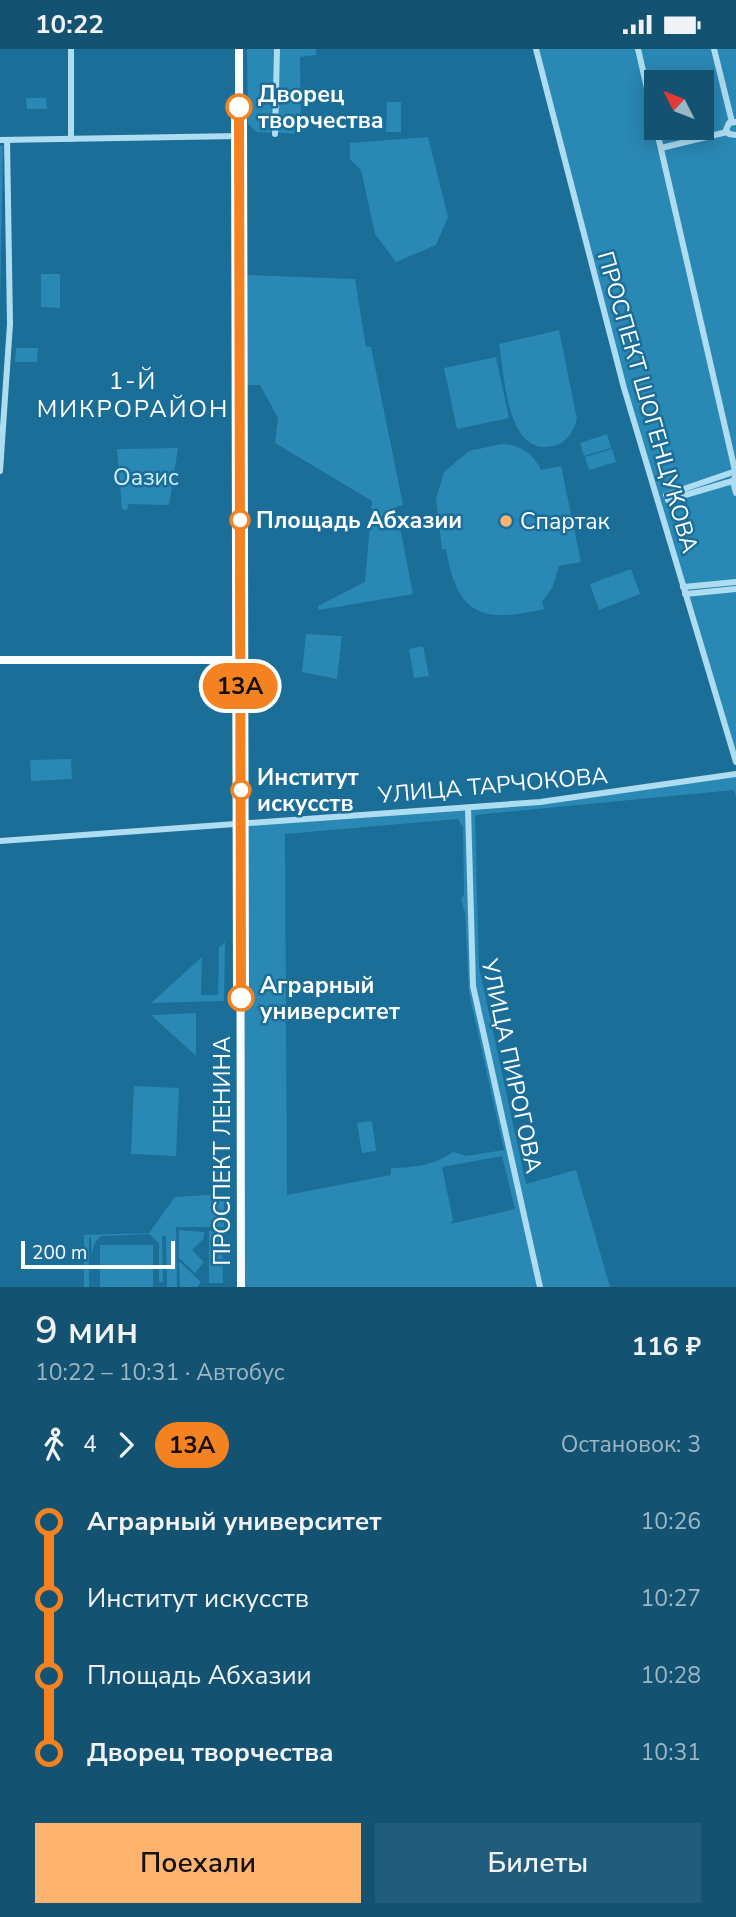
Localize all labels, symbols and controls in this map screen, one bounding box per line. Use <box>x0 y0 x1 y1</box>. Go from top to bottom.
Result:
text: 10:22 <box>35 7 104 42</box>
north arrow <box>644 70 714 140</box>
map controls <box>644 70 714 140</box>
place label: Дворец творчества <box>258 79 384 136</box>
marker: Дворец творчества <box>226 94 252 120</box>
street label: ПРОСПЕКТ ШОГЕНЦУКОВА <box>590 248 706 557</box>
district label: 1-Й МИКРОРАЙОН <box>37 365 229 425</box>
park label: Оазис <box>113 462 179 493</box>
place label: Площадь Абхазии <box>256 505 462 536</box>
place label: Спартак <box>520 506 611 537</box>
marker: Площадь Абхазии <box>230 510 250 530</box>
marker: Спартак <box>498 513 514 529</box>
line badge: 13А <box>200 663 280 709</box>
text: 13А <box>217 670 263 702</box>
street label: УЛИЦА ТАРЧОКОВА <box>376 760 609 811</box>
place label: Институт искусств <box>257 762 359 819</box>
marker: Институт искусств <box>231 780 251 800</box>
street label: УЛИЦА ПИРОГОВА <box>473 955 549 1176</box>
place label: Аграрный университет <box>260 970 400 1027</box>
marker: Аграрный университет <box>228 985 254 1011</box>
street label: ПРОСПЕКТ ЛЕНИНА <box>207 1036 238 1266</box>
scale bar <box>21 1238 175 1270</box>
text: 200 m <box>32 1240 87 1266</box>
text: 9 мин <box>35 1305 138 1356</box>
text: 116 ₽ <box>632 1329 701 1364</box>
text: 10:22 – 10:31 · Автобус <box>35 1357 285 1388</box>
icon: walk <box>35 1426 73 1464</box>
icon: forward <box>107 1426 145 1464</box>
text: 4 <box>83 1429 97 1460</box>
text: 13А <box>169 1429 215 1461</box>
text: Остановок: 3 <box>561 1429 701 1460</box>
text: Аграрный университет <box>87 1504 381 1539</box>
text: 10:26 <box>641 1506 701 1537</box>
text: Институт искусств <box>87 1581 309 1616</box>
text: 10:27 <box>641 1583 701 1614</box>
text: Площадь Абхазии <box>87 1658 312 1693</box>
text: 10:28 <box>641 1660 701 1691</box>
text: Дворец творчества <box>87 1735 334 1770</box>
text: 10:31 <box>641 1737 701 1768</box>
button: Поехали <box>35 1823 361 1903</box>
button: Билеты <box>375 1823 701 1903</box>

